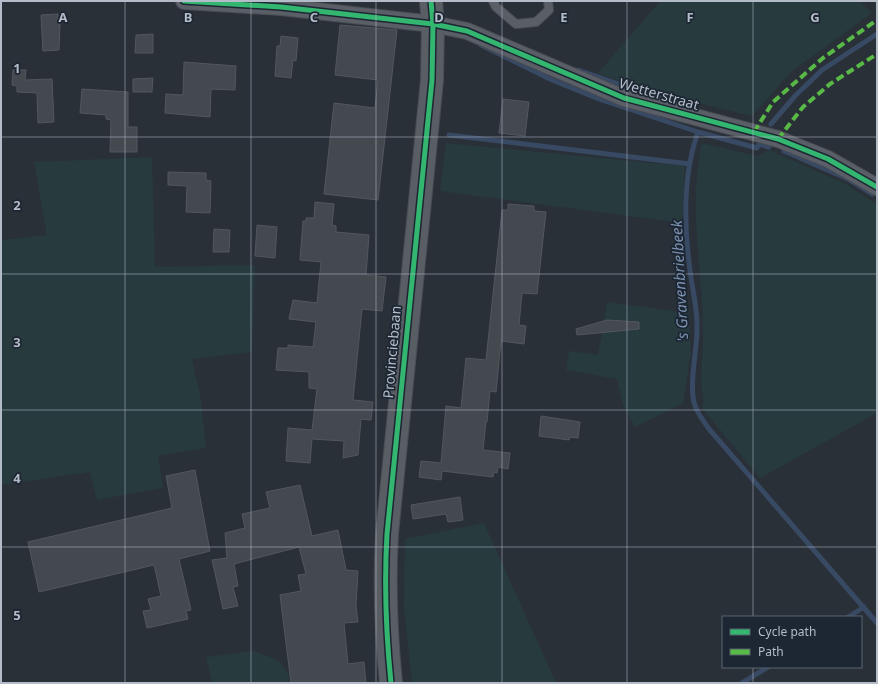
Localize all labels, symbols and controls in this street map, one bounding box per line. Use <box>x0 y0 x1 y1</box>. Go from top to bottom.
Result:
text: A <box>59 8 68 26</box>
text: B <box>184 8 192 26</box>
text: C <box>310 8 318 26</box>
text: D <box>434 8 444 26</box>
text: E <box>560 8 568 26</box>
text: F <box>686 8 694 26</box>
text: G <box>810 8 820 26</box>
text: 1 <box>13 59 21 77</box>
street label: Wetterstraat <box>617 73 701 114</box>
text: 2 <box>13 196 21 214</box>
water label: 's Gravenbrielbeek <box>666 219 692 342</box>
street label: Provinciebaan <box>378 305 405 399</box>
text: 3 <box>13 333 21 351</box>
text: 4 <box>13 469 21 487</box>
text: 5 <box>13 606 21 624</box>
legend <box>722 616 862 668</box>
text: Cycle path <box>758 623 816 640</box>
text: Path <box>758 643 784 660</box>

